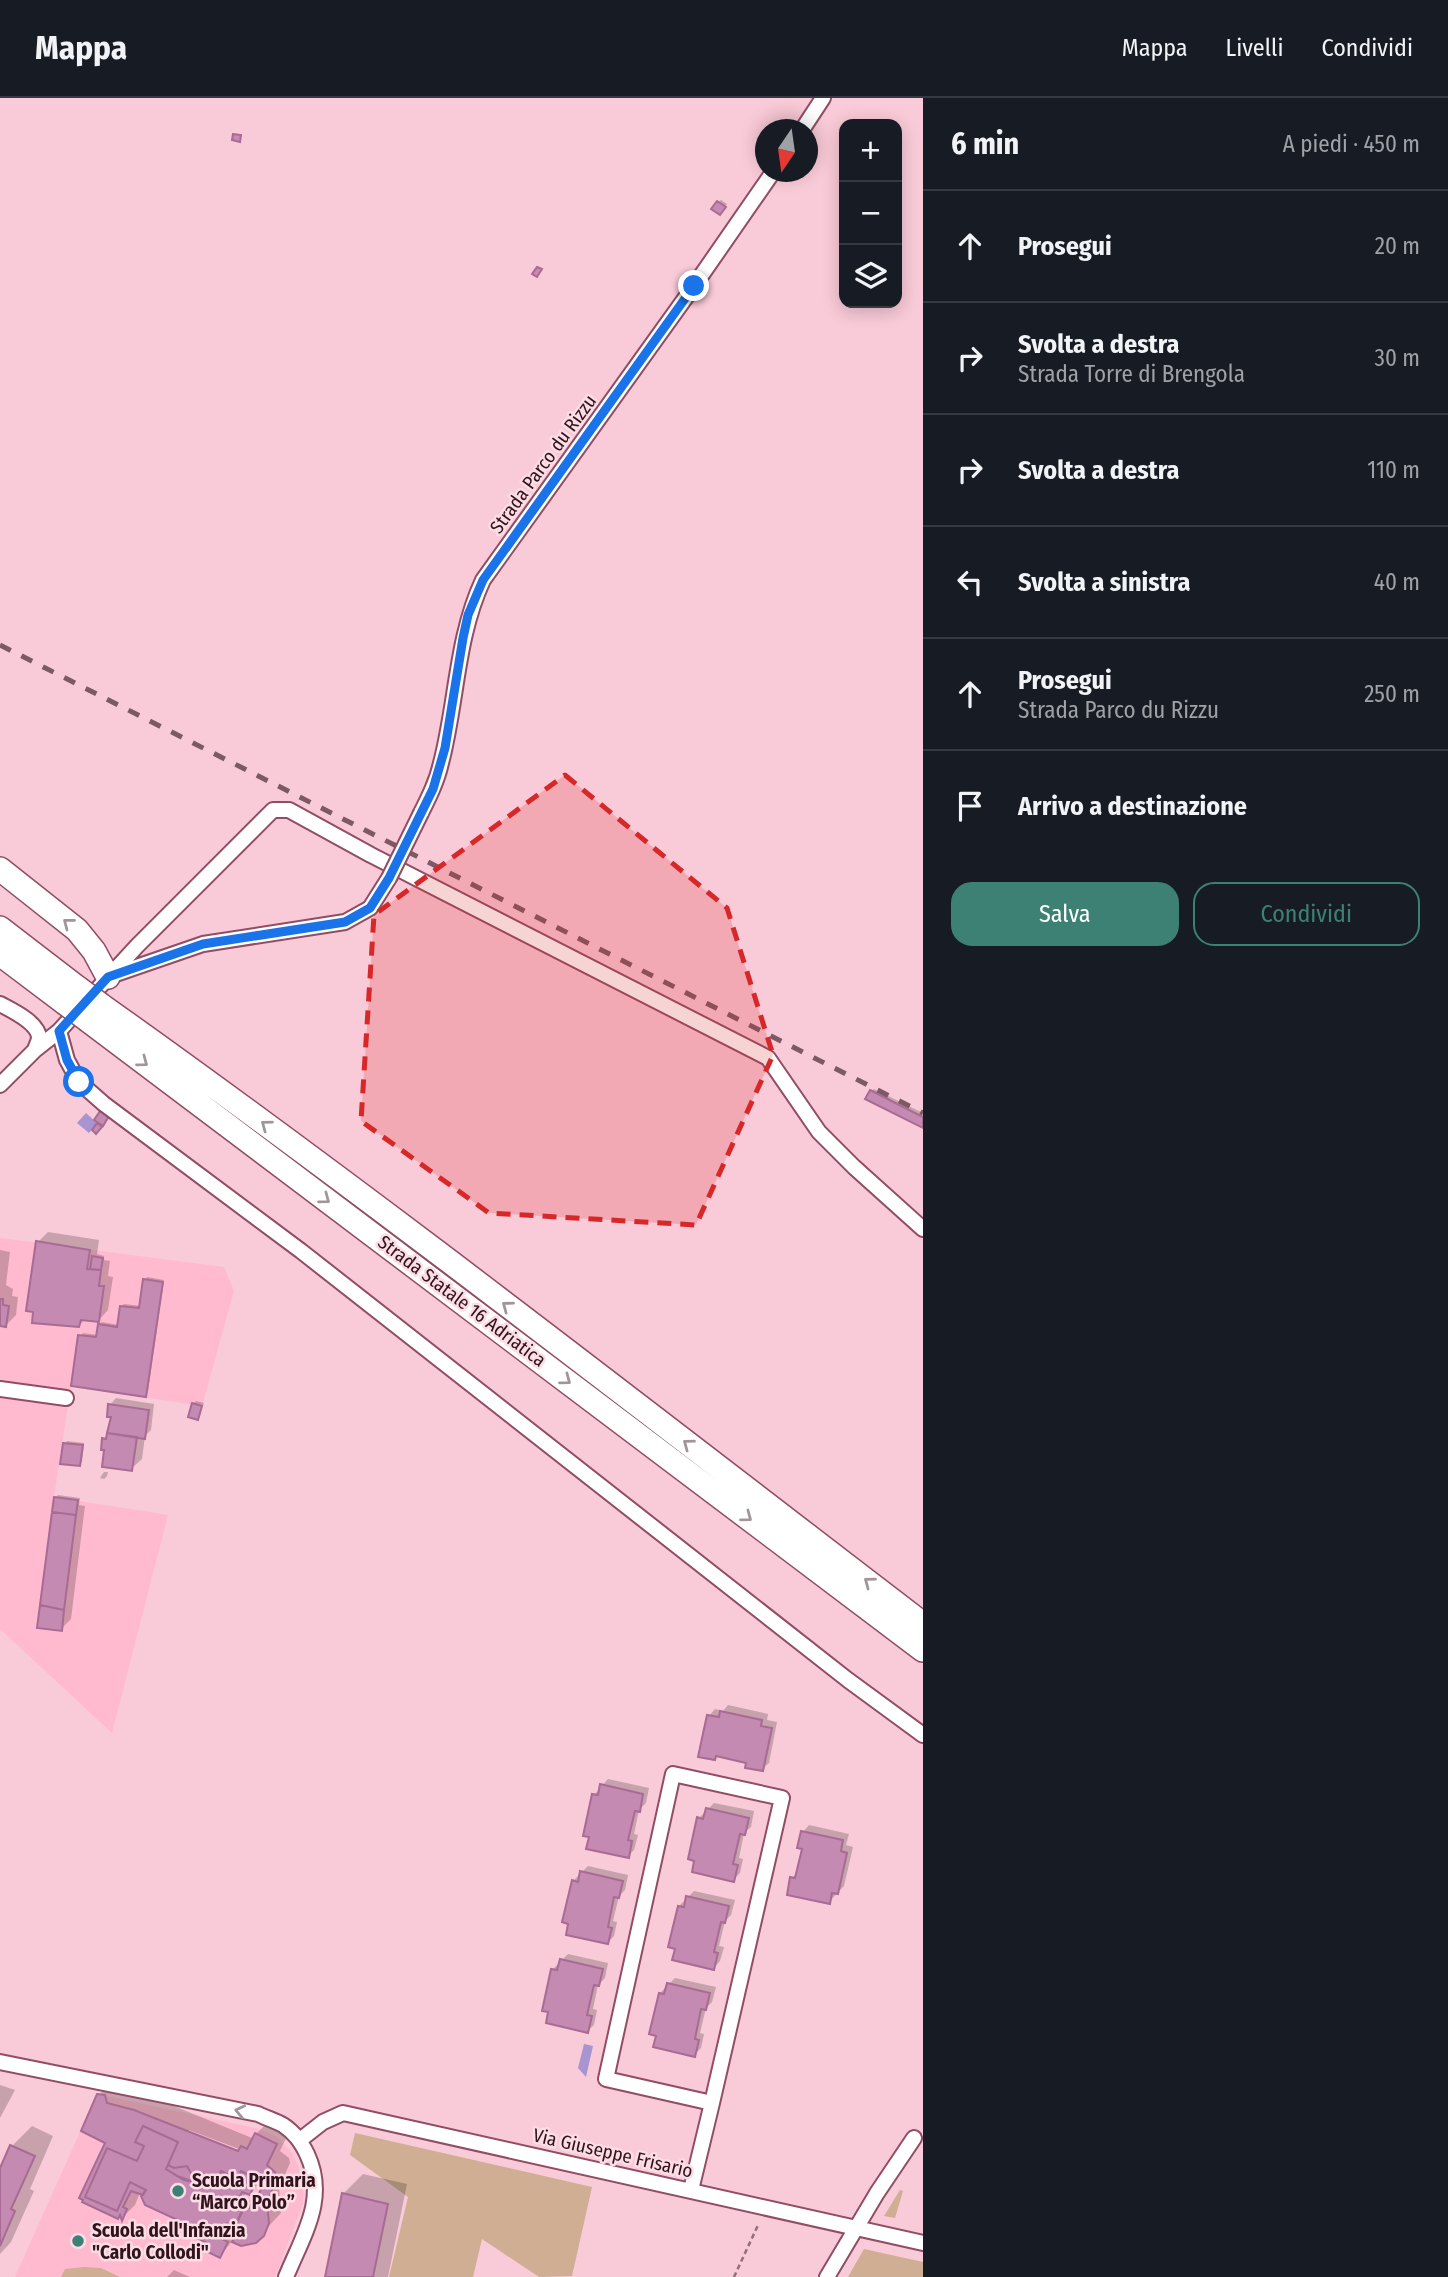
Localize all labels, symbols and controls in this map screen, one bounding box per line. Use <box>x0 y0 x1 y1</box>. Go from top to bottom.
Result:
text: Mappa <box>35 28 127 68</box>
text: Mappa <box>1122 34 1188 62</box>
text: Livelli <box>1226 34 1283 62</box>
text: Condividi <box>1321 34 1413 62</box>
north arrow <box>755 119 818 182</box>
map controls <box>839 119 902 308</box>
button: + <box>839 119 902 182</box>
text: 6 min <box>951 126 1019 162</box>
text: A piedi · 450 m <box>1283 130 1420 158</box>
button: − <box>839 182 902 245</box>
icon: ahead <box>951 227 989 265</box>
text: Prosegui <box>1018 231 1112 262</box>
text: 20 m <box>1375 232 1420 260</box>
button: layers <box>839 245 902 308</box>
route end <box>678 270 709 301</box>
text: Svolta a destra <box>1018 329 1179 360</box>
icon: right <box>951 339 989 377</box>
text: 30 m <box>1375 344 1420 372</box>
text: Strada Torre di Brengola <box>1018 360 1245 388</box>
street label: Strada Parco du Rizzu <box>485 390 601 538</box>
icon: right <box>951 451 989 489</box>
text: Svolta a destra <box>1018 455 1179 486</box>
text: 110 m <box>1367 456 1420 484</box>
icon: left <box>951 563 989 601</box>
text: Svolta a sinistra <box>1018 567 1190 598</box>
text: 40 m <box>1374 568 1420 596</box>
text: Prosegui <box>1018 665 1112 696</box>
icon: ahead <box>951 675 989 713</box>
text: 250 m <box>1364 680 1420 708</box>
text: Strada Parco du Rizzu <box>1018 696 1219 724</box>
icon: arrive <box>951 787 989 825</box>
text: Arrivo a destinazione <box>1018 791 1247 822</box>
button: Salva <box>951 882 1179 946</box>
button: Condividi <box>1193 882 1420 946</box>
one-way arrow <box>63 918 75 931</box>
one-way arrow <box>136 1054 148 1067</box>
route start <box>63 1066 94 1097</box>
one-way arrow <box>262 1121 274 1134</box>
one-way arrow <box>317 1191 330 1203</box>
street label: Strada Statale 16 Adriatica <box>374 1230 550 1372</box>
one-way arrow <box>502 1302 515 1315</box>
one-way arrow <box>558 1371 571 1384</box>
one-way arrow <box>683 1440 696 1453</box>
one-way arrow <box>740 1509 752 1521</box>
one-way arrow <box>864 1578 876 1591</box>
one-way arrow <box>234 2104 246 2119</box>
street label: Via Giuseppe Frisario <box>531 2123 695 2183</box>
place label: Scuola Primaria “Marco Polo” <box>192 2169 316 2214</box>
marker: Scuola Primaria “Marco Polo” <box>170 2183 186 2199</box>
place label: Scuola dell'Infanzia "Carlo Collodi" <box>92 2219 245 2264</box>
marker: Scuola dell'Infanzia "Carlo Collodi" <box>70 2233 86 2249</box>

